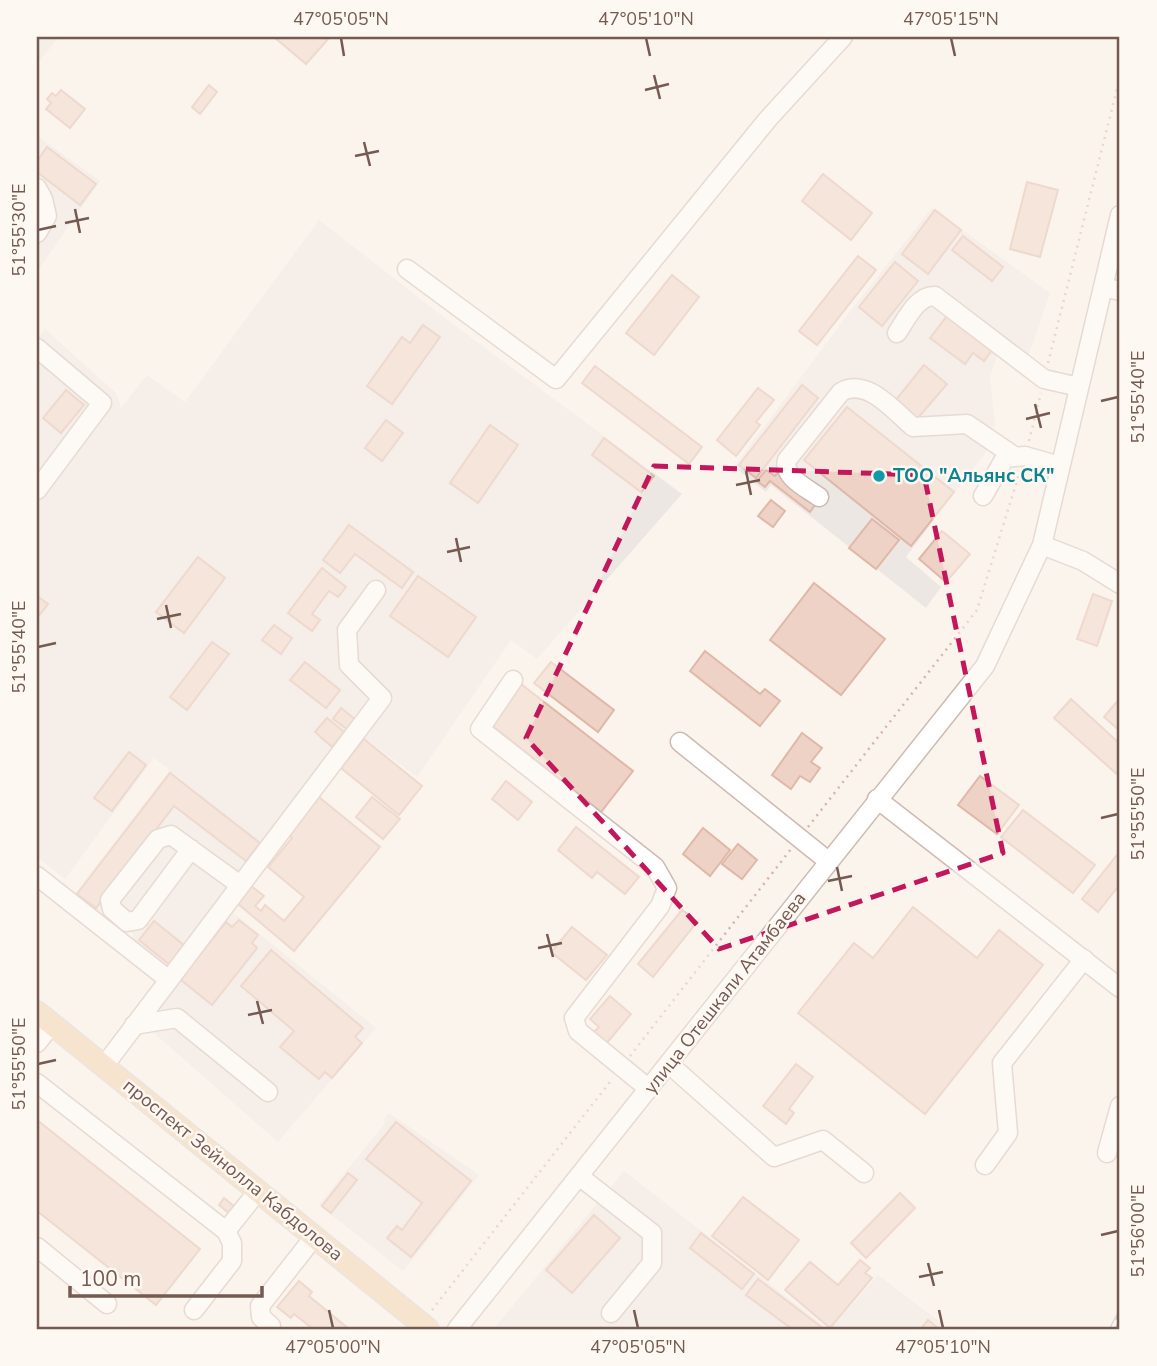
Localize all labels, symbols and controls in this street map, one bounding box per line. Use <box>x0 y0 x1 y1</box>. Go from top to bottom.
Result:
text: 47°05'05"N <box>293 7 389 31</box>
text: 47°05'10"N <box>598 7 694 31</box>
text: 47°05'15"N <box>903 7 999 31</box>
text: 51°55'30"E <box>7 184 31 277</box>
text: 51°55'40"E <box>1126 351 1150 444</box>
place label: ТОО "Альянс СК" <box>893 463 1055 489</box>
marker: ТОО "Альянс СК" <box>871 468 887 484</box>
text: 51°55'40"E <box>7 601 31 694</box>
text: 51°55'50"E <box>1126 768 1150 861</box>
street label: улица Отешкали Атамбаева <box>638 887 812 1099</box>
text: 51°55'50"E <box>7 1018 31 1111</box>
street label: проспект Зейнолла Кабдолова <box>117 1073 349 1267</box>
text: 51°56'00"E <box>1126 1185 1150 1278</box>
scale bar <box>70 1254 262 1298</box>
text: 100 m <box>80 1265 141 1293</box>
text: 47°05'00"N <box>285 1335 381 1359</box>
text: 47°05'05"N <box>590 1335 686 1359</box>
text: 47°05'10"N <box>895 1335 991 1359</box>

